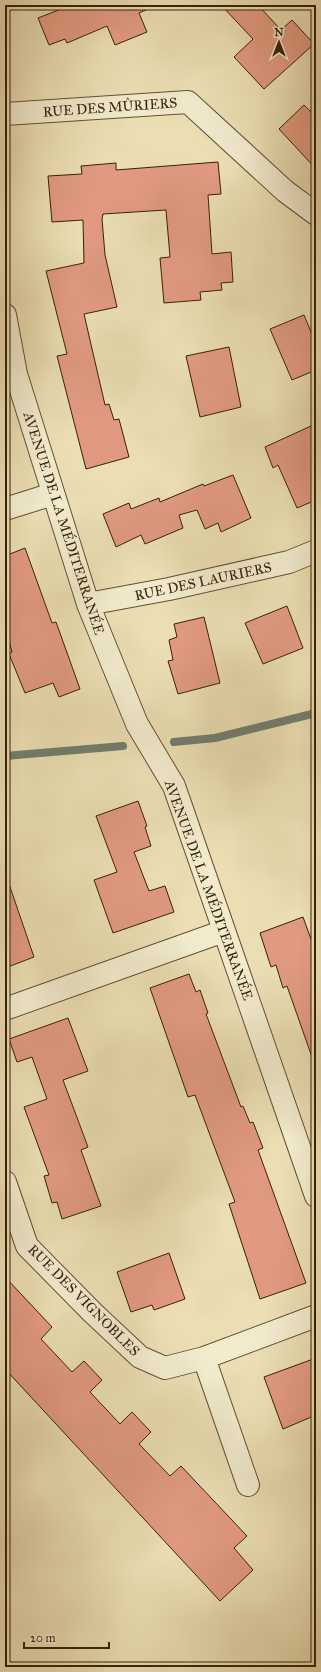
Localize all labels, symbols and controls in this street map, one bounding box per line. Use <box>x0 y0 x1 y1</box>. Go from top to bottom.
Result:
north arrow <box>259 22 299 62</box>
text: N <box>274 26 284 39</box>
street label: RUE DES MÛRIERS <box>42 93 178 121</box>
street label: AVENUE DE LA MÉDITERRANÉE <box>19 408 110 637</box>
street label: RUE DES LAURIERS <box>133 559 273 604</box>
street label: AVENUE DE LA MÉDITERRANÉE <box>160 776 258 1003</box>
street label: RUE DES VIGNOBLES <box>24 1241 143 1360</box>
scale bar <box>24 1624 109 1650</box>
text: 20 m <box>30 1631 56 1645</box>

